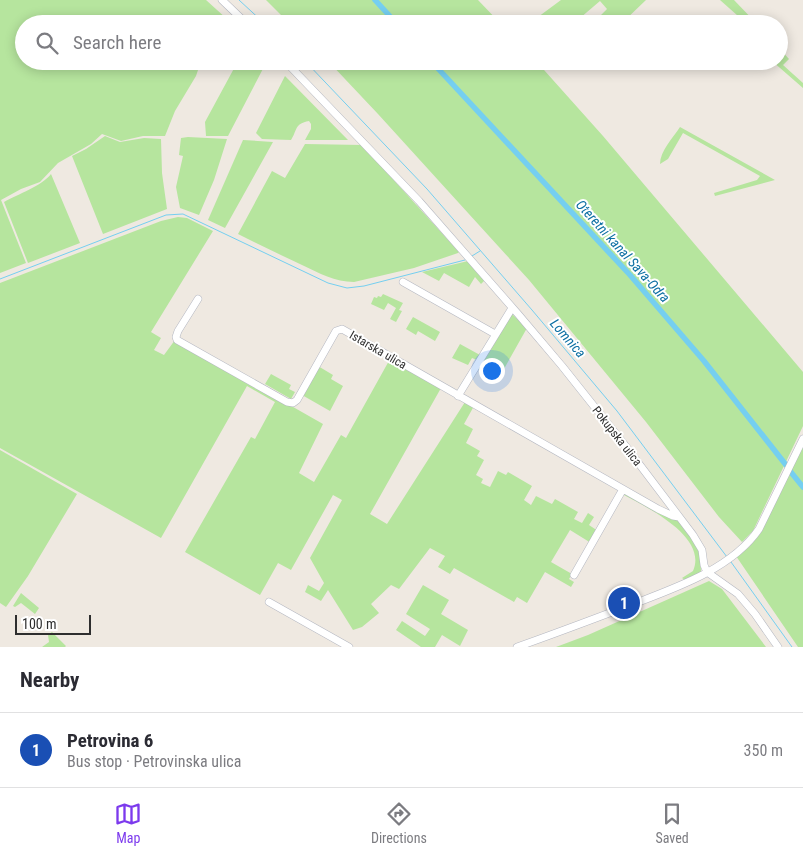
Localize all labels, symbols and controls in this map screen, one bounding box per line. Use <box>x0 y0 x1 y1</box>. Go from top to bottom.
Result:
search box <box>15 15 788 70</box>
icon: search <box>33 29 61 57</box>
text: Search here <box>73 31 161 54</box>
water label: Oteretni kanal Sava-Odra <box>573 197 673 305</box>
water label: Lomnica <box>547 315 589 361</box>
street label: Istarska ulica <box>347 328 409 372</box>
your location <box>479 358 505 384</box>
street label: Pokupska ulica <box>589 403 645 469</box>
pin: 1 <box>608 584 640 622</box>
scale bar <box>15 612 91 635</box>
text: 100 m <box>22 616 57 632</box>
text: Nearby <box>20 668 79 692</box>
text: Petrovina 6 <box>67 729 153 752</box>
text: 1 <box>32 741 40 760</box>
text: 350 m <box>744 741 783 760</box>
text: Bus stop · Petrovinska ulica <box>67 752 241 771</box>
tab: Map <box>114 800 142 846</box>
tab: Directions <box>371 800 427 846</box>
tab: Saved <box>655 800 689 846</box>

